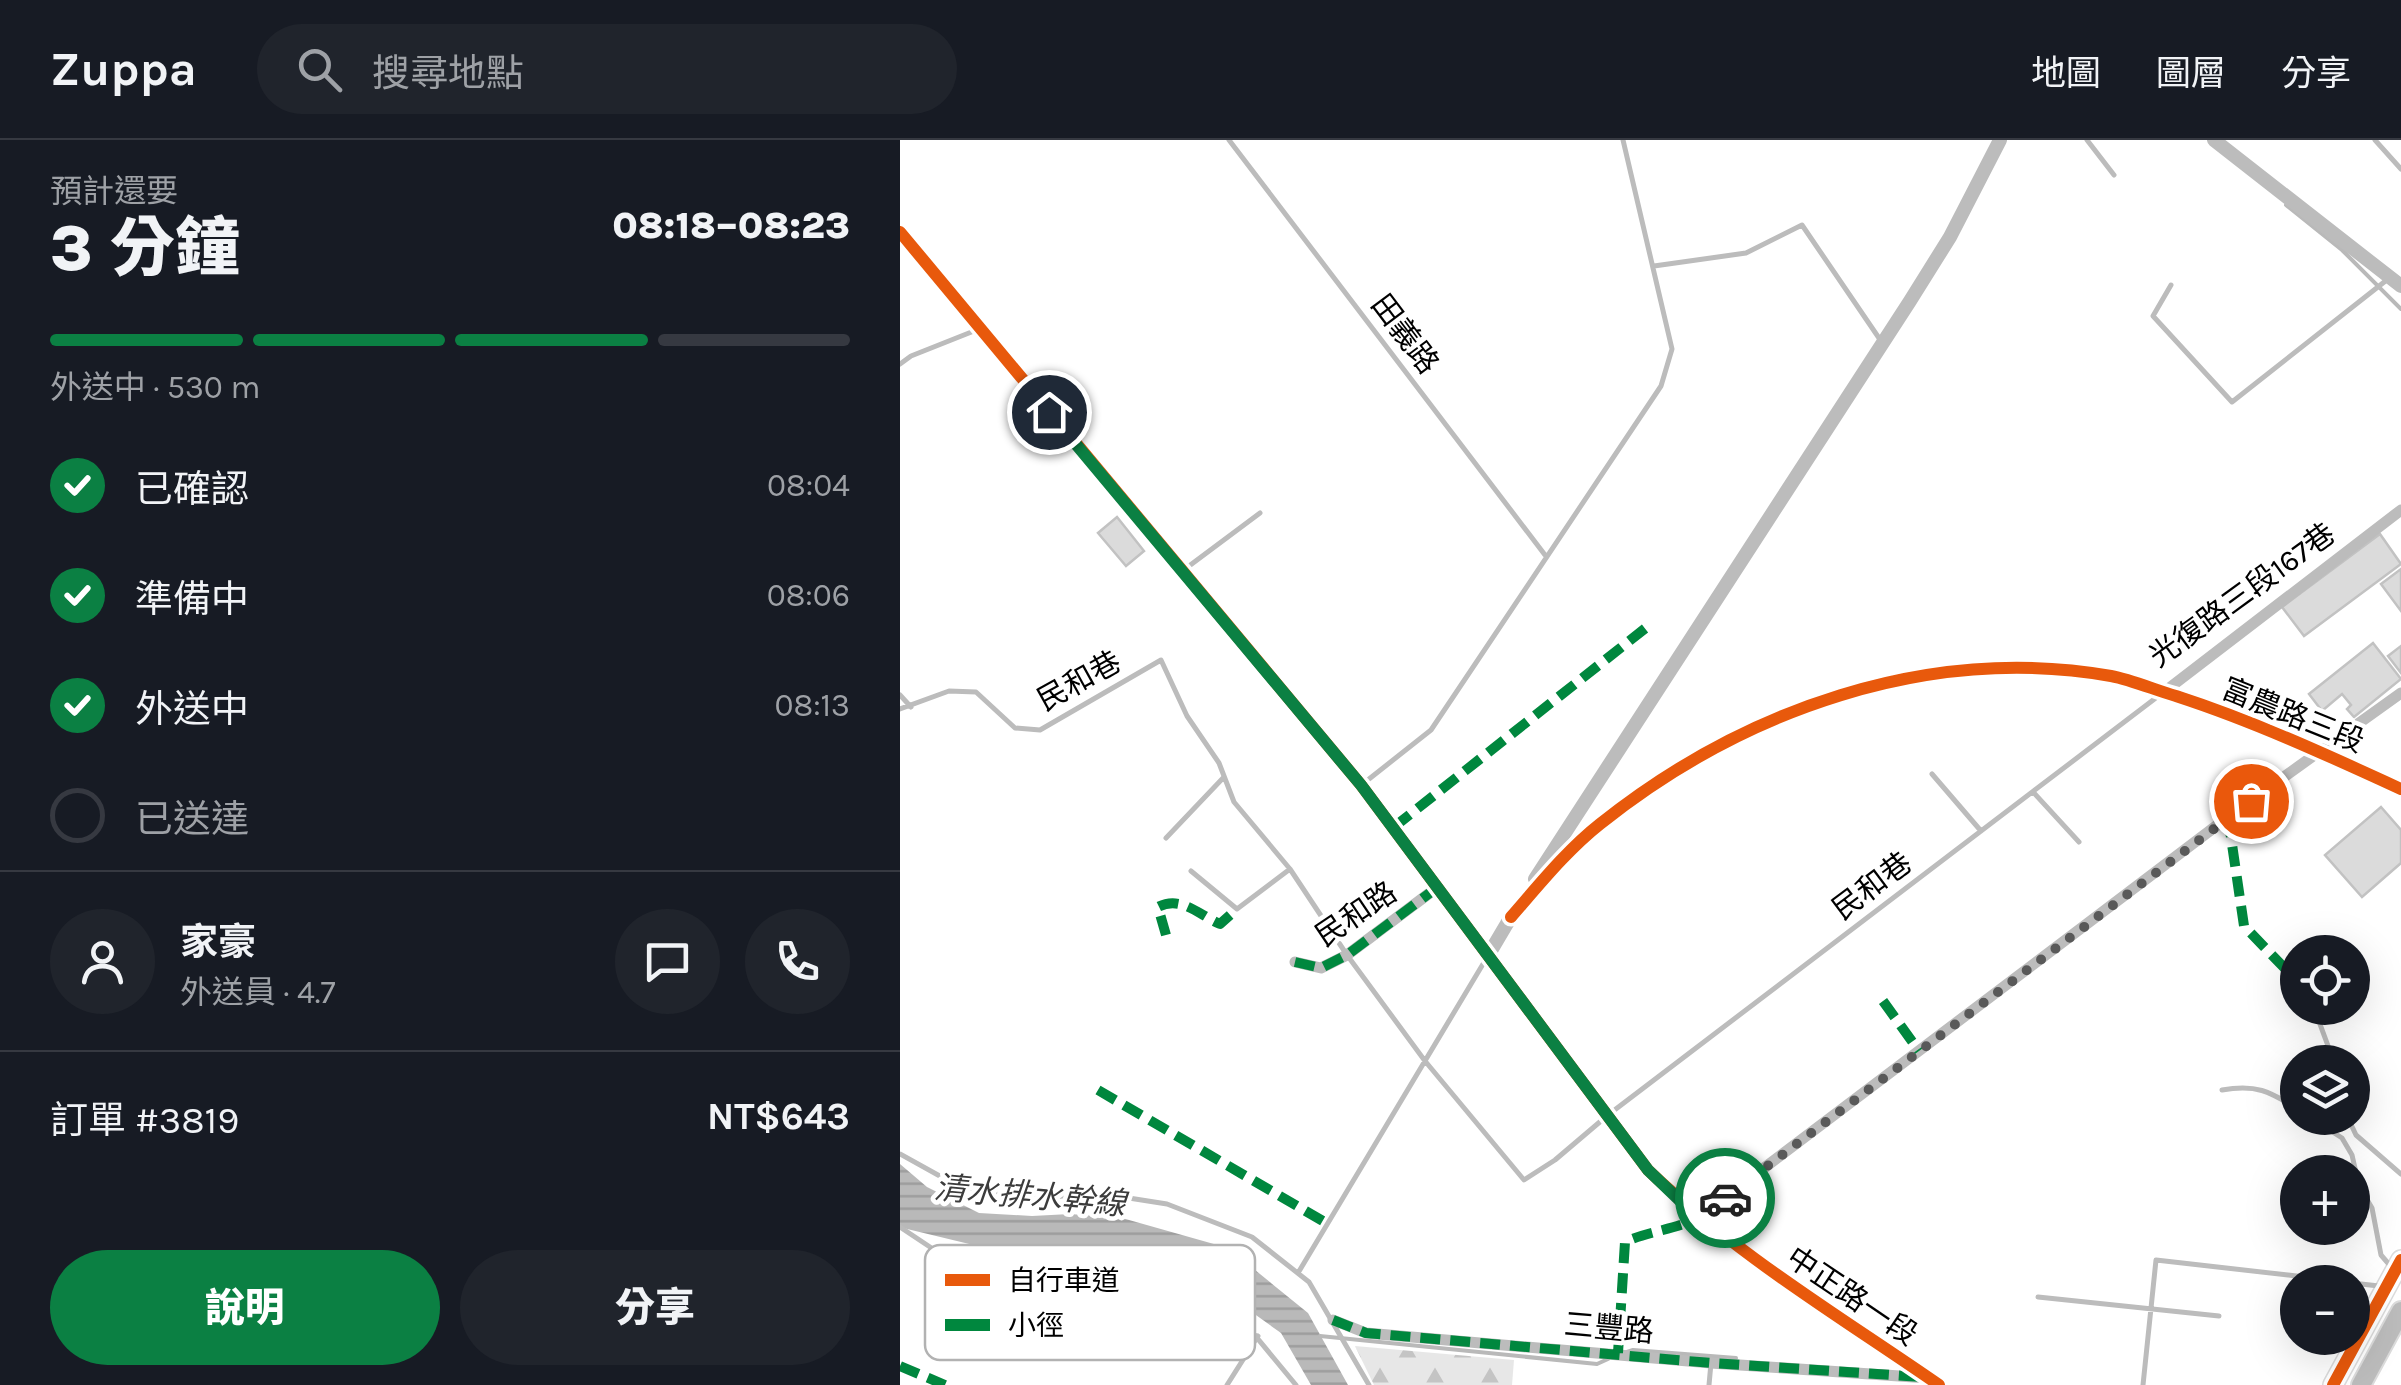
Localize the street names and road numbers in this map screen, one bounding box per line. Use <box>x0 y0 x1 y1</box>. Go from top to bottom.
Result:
street label: 田義路 <box>1364 287 1446 381</box>
street label: 光復路三段167巷 <box>2142 515 2342 675</box>
street label: 民和巷 <box>1031 643 1127 719</box>
street label: 富農路三段 <box>2217 670 2369 760</box>
street label: 民和巷 <box>1825 845 1919 927</box>
street label: 民和路 <box>1309 874 1403 954</box>
street label: 中正路一段 <box>1780 1239 1924 1353</box>
street label: 三豐路 <box>1563 1306 1655 1350</box>

